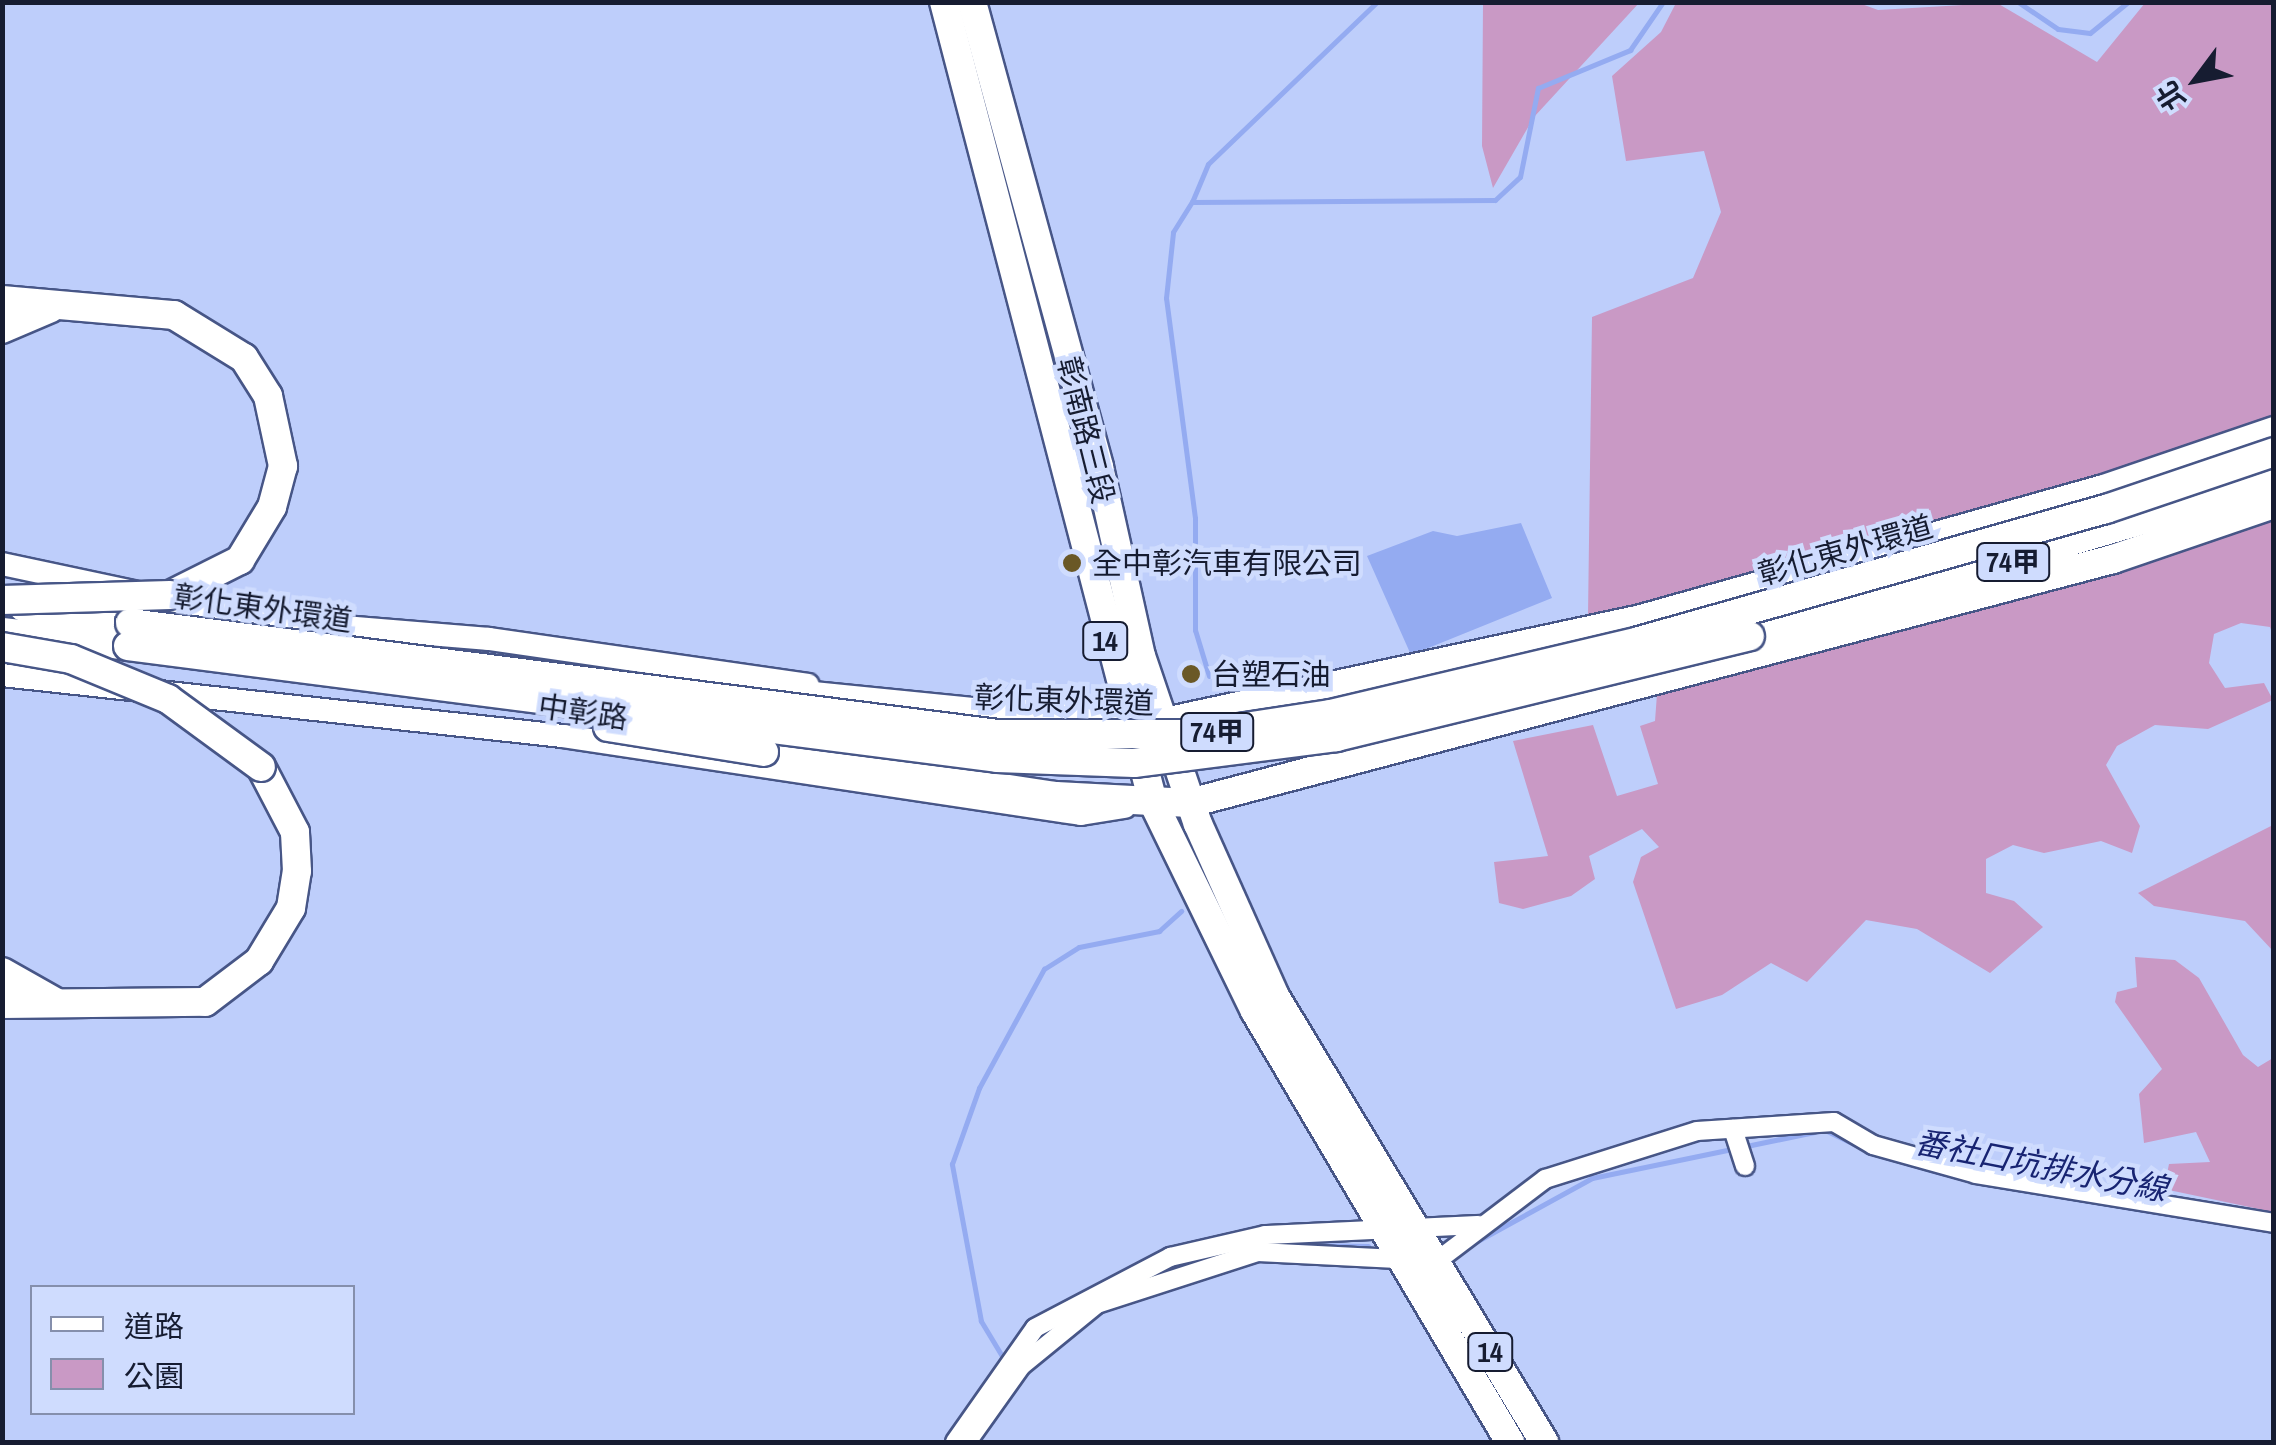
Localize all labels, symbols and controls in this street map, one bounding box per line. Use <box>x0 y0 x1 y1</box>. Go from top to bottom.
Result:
north arrow <box>2146 30 2246 130</box>
text: 北 <box>2147 74 2194 118</box>
street label: 彰南路三段 <box>1050 353 1122 507</box>
street label: 彰化東外環道 <box>1754 508 1936 592</box>
road number: 74甲 <box>1976 539 2050 585</box>
place label: 全中彰汽車有限公司 <box>1092 545 1362 581</box>
marker: 全中彰汽車有限公司 <box>1061 552 1083 574</box>
street label: 彰化東外環道 <box>171 578 355 638</box>
road number: 14 <box>1080 618 1130 664</box>
place label: 台塑石油 <box>1211 656 1331 692</box>
marker: 台塑石油 <box>1180 663 1202 685</box>
street label: 彰化東外環道 <box>973 679 1155 721</box>
street label: 中彰路 <box>536 688 630 736</box>
road number: 74甲 <box>1180 709 1254 755</box>
water label: 番社口坑排水分線 <box>1912 1123 2170 1209</box>
legend <box>30 1285 355 1415</box>
text: 道路 <box>124 1306 184 1346</box>
road number: 14 <box>1465 1329 1515 1375</box>
text: 公園 <box>124 1356 184 1396</box>

